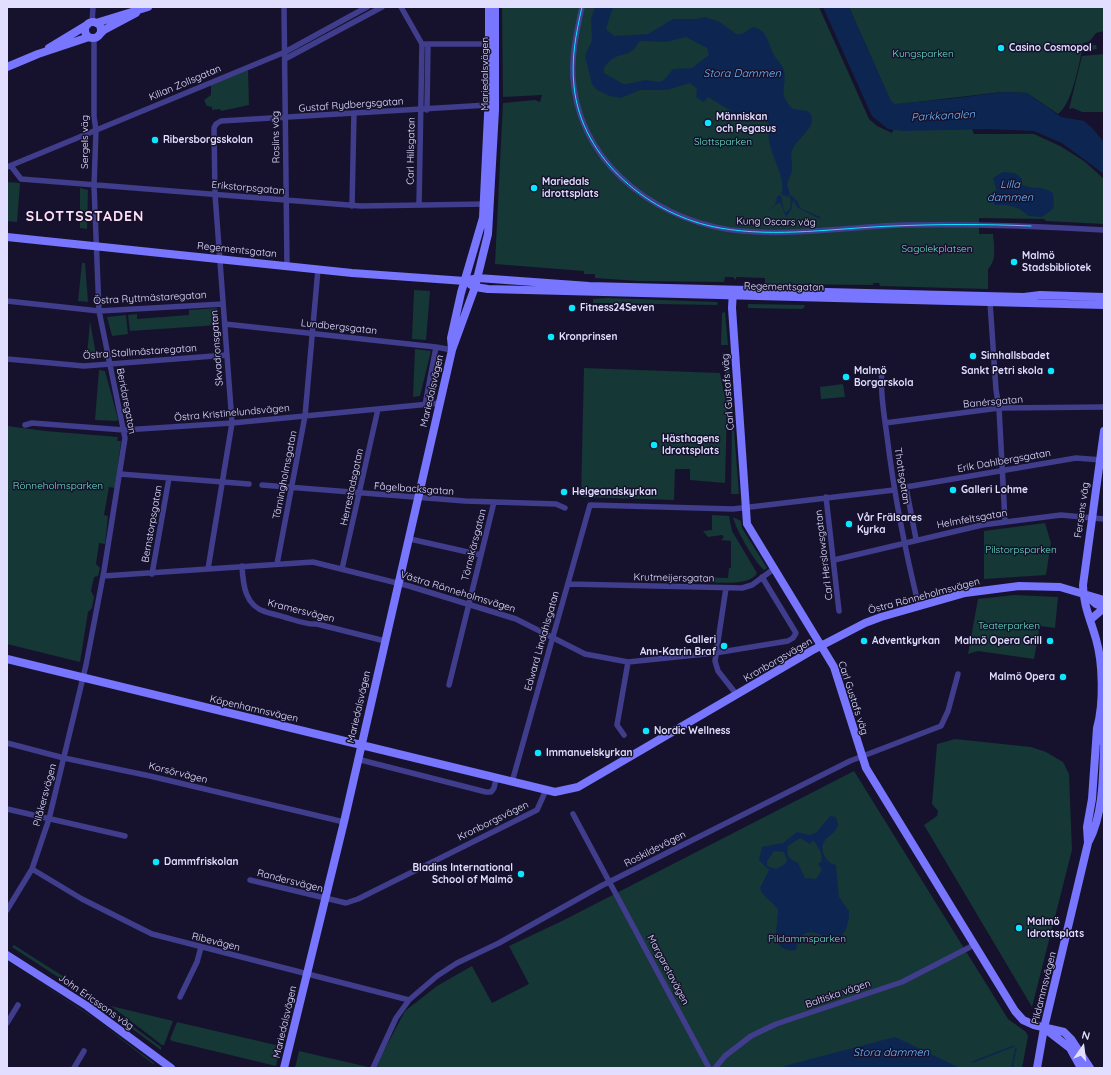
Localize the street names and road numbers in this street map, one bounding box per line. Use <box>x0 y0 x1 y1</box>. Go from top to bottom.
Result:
street label: Mariedalsvägen <box>479 37 491 111</box>
street label: Kilian Zollsgatan <box>147 62 223 104</box>
street label: Gustaf Rydbergsgatan <box>298 95 404 115</box>
street label: Roslins väg <box>270 111 282 163</box>
street label: Sergels väg <box>79 115 91 169</box>
street label: Carl Hillsgatan <box>404 117 418 185</box>
street label: Erikstorpsgatan <box>211 179 285 197</box>
street label: Kung Oscars väg <box>736 215 816 229</box>
street label: Regementsgatan <box>196 240 278 260</box>
street label: Regementsgatan <box>744 280 824 294</box>
street label: Östra Ryttmästaregatan <box>93 289 207 307</box>
street label: Skvadronsgatan <box>208 310 226 386</box>
street label: Lundbergsgatan <box>300 317 378 337</box>
street label: Östra Stallmästaregatan <box>83 342 197 362</box>
street label: Carl Gustafs väg <box>719 353 737 431</box>
street label: Mariedalsvägen <box>418 354 446 428</box>
street label: Beridaregatan <box>114 367 138 435</box>
street label: Banérsgatan <box>963 393 1023 411</box>
street label: Östra Kristinelundsvägen <box>174 402 290 424</box>
street label: Tärningholmsgatan <box>271 430 299 520</box>
street label: Herrestadsgatan <box>338 447 366 527</box>
street label: Thottsgatan <box>892 447 912 505</box>
street label: Erik Dahlbergsgatan <box>956 447 1052 475</box>
street label: Fågelbacksgatan <box>374 480 454 498</box>
street label: Fersens väg <box>1072 481 1092 539</box>
street label: Bernstorpsgatan <box>139 485 165 563</box>
street label: Helmfeltsgatan <box>936 507 1008 531</box>
street label: Törnskärsgatan <box>459 508 489 582</box>
street label: Carl Herslowsgatan <box>813 509 835 601</box>
street label: Västra Rönneholmsvägen <box>399 569 517 615</box>
street label: Krutmeijersgatan <box>633 571 715 585</box>
street label: Östra Rönneholmsvägen <box>867 575 981 617</box>
street label: Edward Lindahlsgatan <box>522 590 562 692</box>
street label: Kramersvägen <box>266 597 336 625</box>
street label: Kronborgsvägen <box>741 635 815 685</box>
street label: Carl Gustafs väg <box>835 660 871 736</box>
street label: Mariedalsvägen <box>345 670 373 744</box>
street label: Köpenhamnsvägen <box>209 693 299 725</box>
street label: Korsörvägen <box>147 760 209 786</box>
street label: Pilåkersvägen <box>31 762 59 828</box>
street label: Kronborgsvägen <box>456 799 530 843</box>
street label: Roskildevägen <box>622 828 688 870</box>
street label: Randersvägen <box>256 867 324 895</box>
street label: Ribevägen <box>191 930 241 954</box>
street label: Margaretavägen <box>644 933 692 1007</box>
street label: Pildammsvägen <box>1029 951 1059 1025</box>
street label: John Ericssons väg <box>56 972 136 1032</box>
street label: Baltiska vägen <box>804 977 872 1011</box>
street label: Mariedalsvägen <box>271 985 299 1059</box>

